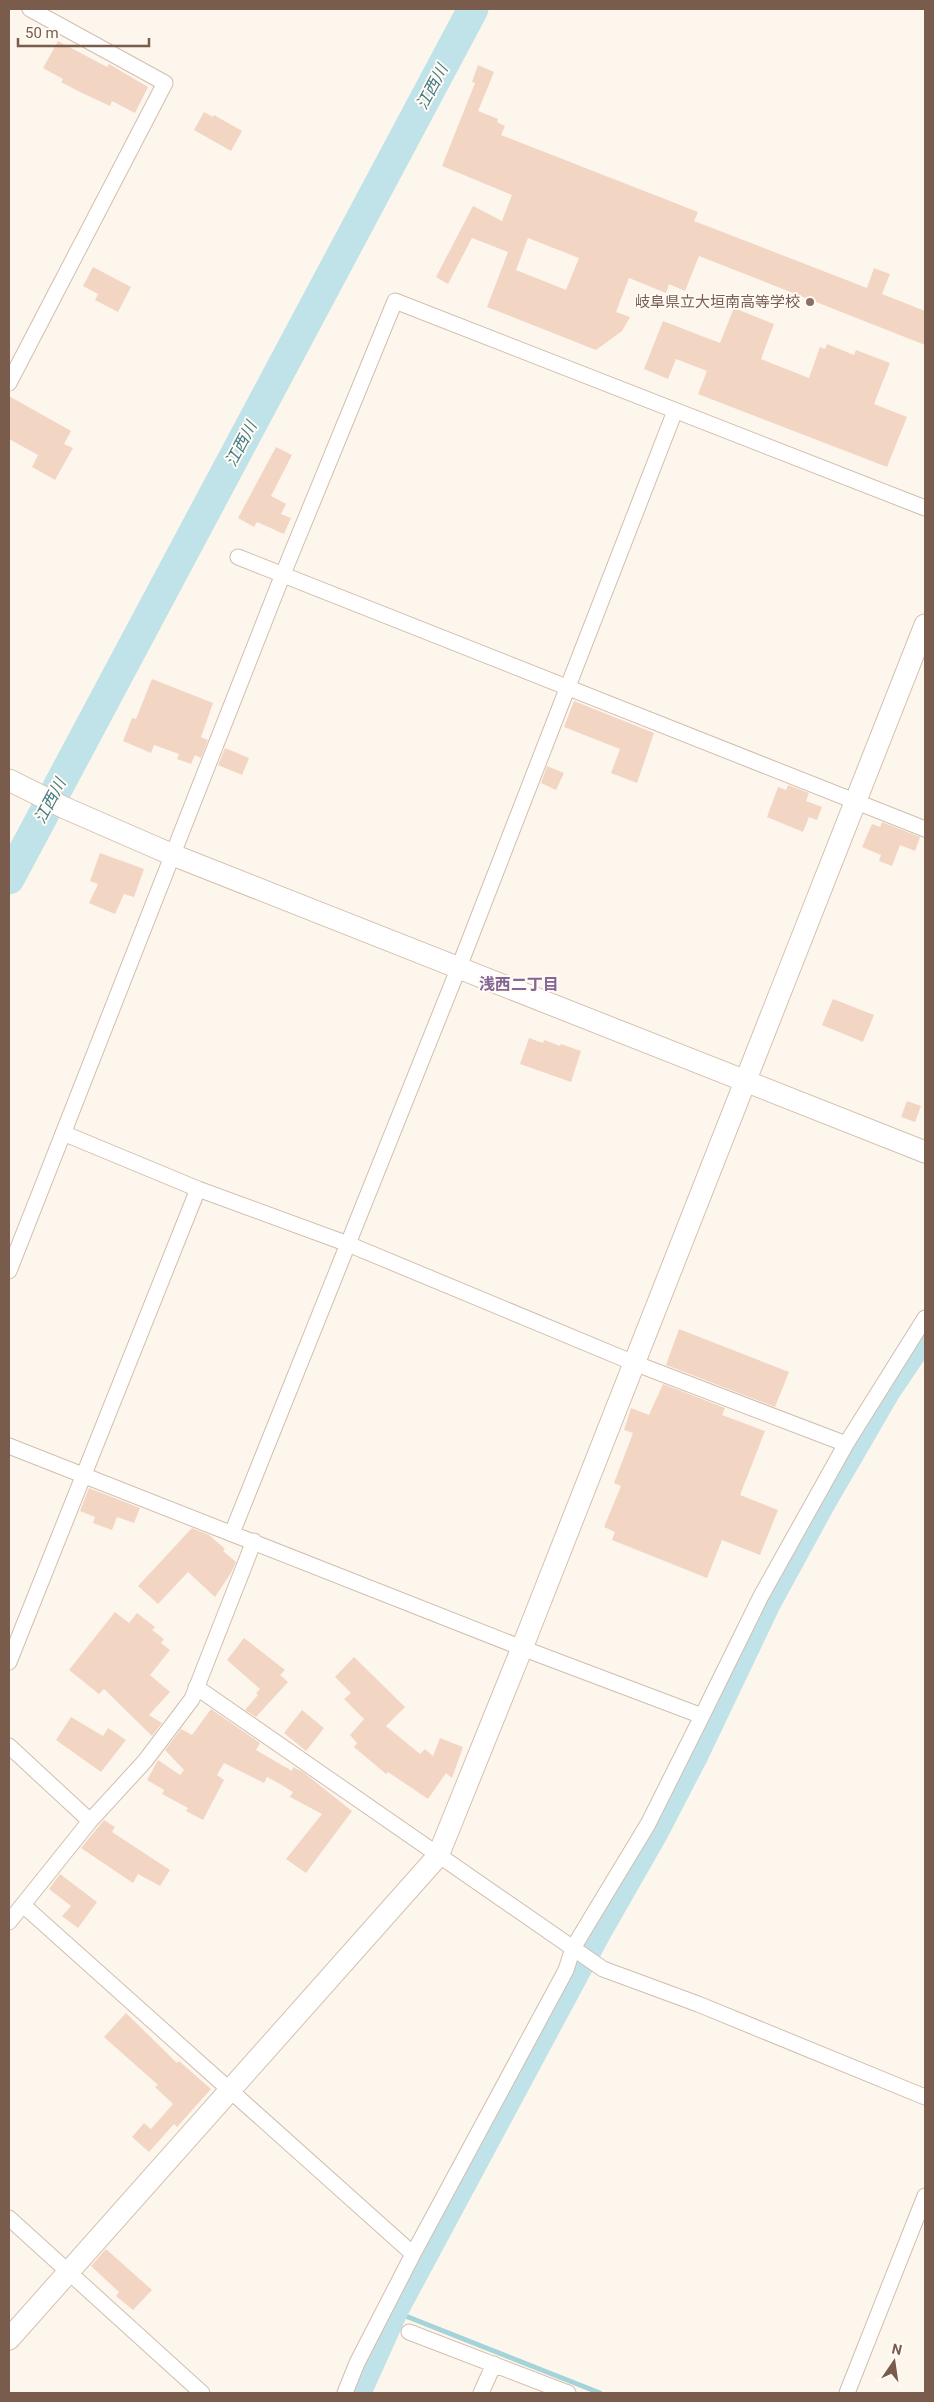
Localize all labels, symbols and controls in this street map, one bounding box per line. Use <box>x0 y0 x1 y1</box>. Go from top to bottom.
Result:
scale bar <box>18 15 149 47</box>
text: 50 m <box>25 24 59 42</box>
water label: 江西川 <box>412 60 453 113</box>
place label: 岐阜県立大垣南高等学校 <box>635 293 800 311</box>
marker: 岐阜県立大垣南高等学校 <box>804 296 816 308</box>
water label: 江西川 <box>221 417 262 470</box>
water label: 江西川 <box>30 774 71 827</box>
district label: 浅西二丁目 <box>479 975 559 994</box>
north arrow <box>869 2337 919 2387</box>
text: N <box>890 2340 904 2358</box>

